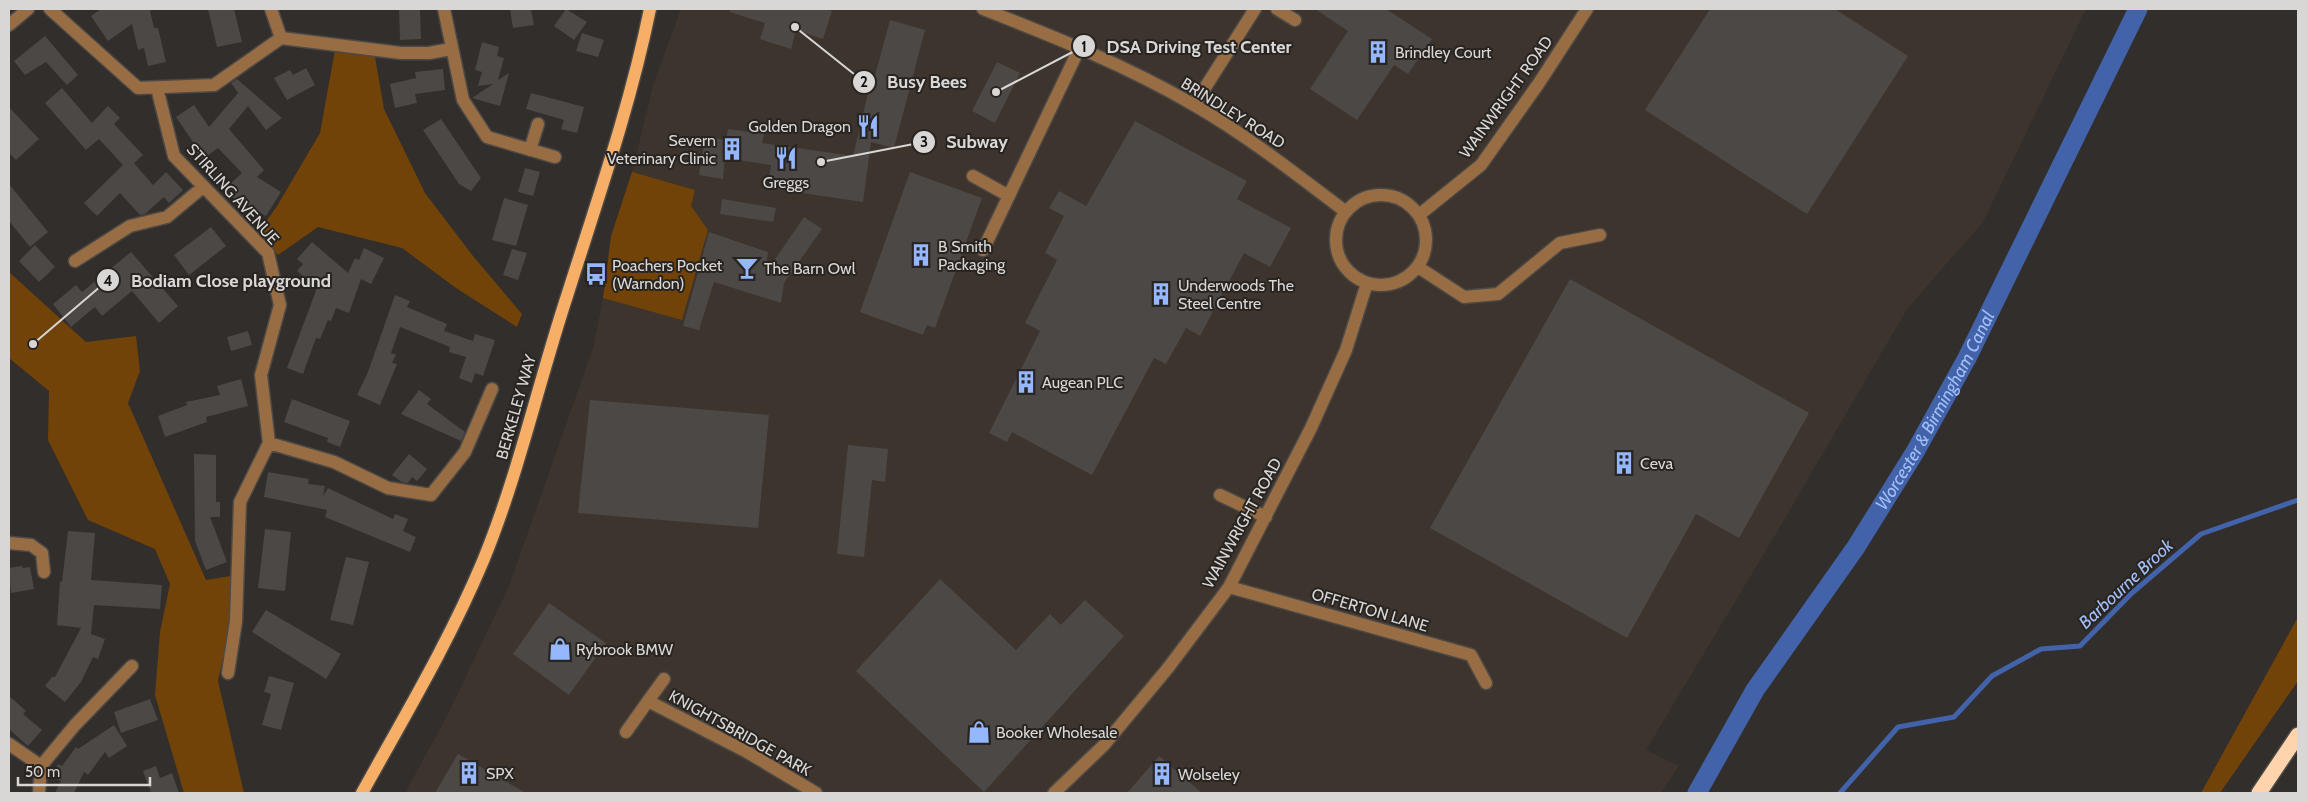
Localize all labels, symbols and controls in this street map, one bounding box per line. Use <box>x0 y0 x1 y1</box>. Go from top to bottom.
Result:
callout: DSA Driving Test Center <box>1072 30 1302 63</box>
street label: WAINWRIGHT ROAD <box>1455 32 1557 162</box>
text: DSA Driving Test Center <box>1106 36 1292 58</box>
text: 1 <box>1081 38 1087 56</box>
building icon: Brindley Court <box>1365 39 1391 65</box>
place label: Brindley Court <box>1395 43 1492 62</box>
callout: Busy Bees <box>852 65 977 98</box>
text: Busy Bees <box>887 71 967 93</box>
text: 2 <box>860 73 868 91</box>
street label: BRINDLEY ROAD <box>1178 73 1288 153</box>
restaurant icon: Golden Dragon <box>855 113 881 139</box>
place label: Golden Dragon <box>748 117 851 136</box>
callout: Subway <box>911 126 1018 159</box>
place label: Severn Veterinary Clinic <box>607 131 716 168</box>
text: Subway <box>946 131 1008 153</box>
text: 3 <box>920 133 928 151</box>
building icon: Severn Veterinary Clinic <box>719 136 745 162</box>
street label: STIRLING AVENUE <box>183 140 283 248</box>
restaurant icon: Greggs <box>773 145 799 171</box>
place label: Greggs <box>763 173 809 192</box>
place label: B Smith Packaging <box>938 237 1006 274</box>
building icon: B Smith Packaging <box>908 242 934 268</box>
bar icon: The Barn Owl <box>734 255 760 281</box>
place label: Poachers Pocket (Warndon) <box>612 256 723 293</box>
place label: The Barn Owl <box>764 259 856 278</box>
bus stop icon: Poachers Pocket (Warndon) <box>583 261 609 287</box>
callout: Bodiam Close playground <box>96 264 341 297</box>
text: Bodiam Close playground <box>131 270 331 292</box>
text: 4 <box>103 272 113 290</box>
place label: Underwoods The Steel Centre <box>1178 276 1294 313</box>
building icon: Underwoods The Steel Centre <box>1148 281 1174 307</box>
water label: Worcester & Birmingham Canal <box>1871 307 2000 514</box>
street label: BERKELEY WAY <box>492 352 540 462</box>
building icon: Augean PLC <box>1013 369 1039 395</box>
place label: Augean PLC <box>1042 373 1123 392</box>
building icon: Ceva <box>1611 450 1637 476</box>
place label: Ceva <box>1640 454 1674 473</box>
street label: WAINWRIGHT ROAD <box>1198 455 1286 591</box>
water label: Barbourne Brook <box>2074 534 2179 633</box>
street label: OFFERTON LANE <box>1309 584 1431 636</box>
shop icon: Rybrook BMW <box>547 636 573 662</box>
place label: Rybrook BMW <box>576 640 674 659</box>
street label: KNIGHTSBRIDGE PARK <box>666 686 814 780</box>
shop icon: Booker Wholesale <box>966 719 992 745</box>
place label: Booker Wholesale <box>996 723 1118 742</box>
scale bar <box>18 754 150 786</box>
building icon: SPX <box>456 760 482 786</box>
building icon: Wolseley <box>1149 761 1175 787</box>
text: 50 m <box>25 763 60 781</box>
place label: SPX <box>486 764 514 783</box>
place label: Wolseley <box>1178 765 1240 784</box>

